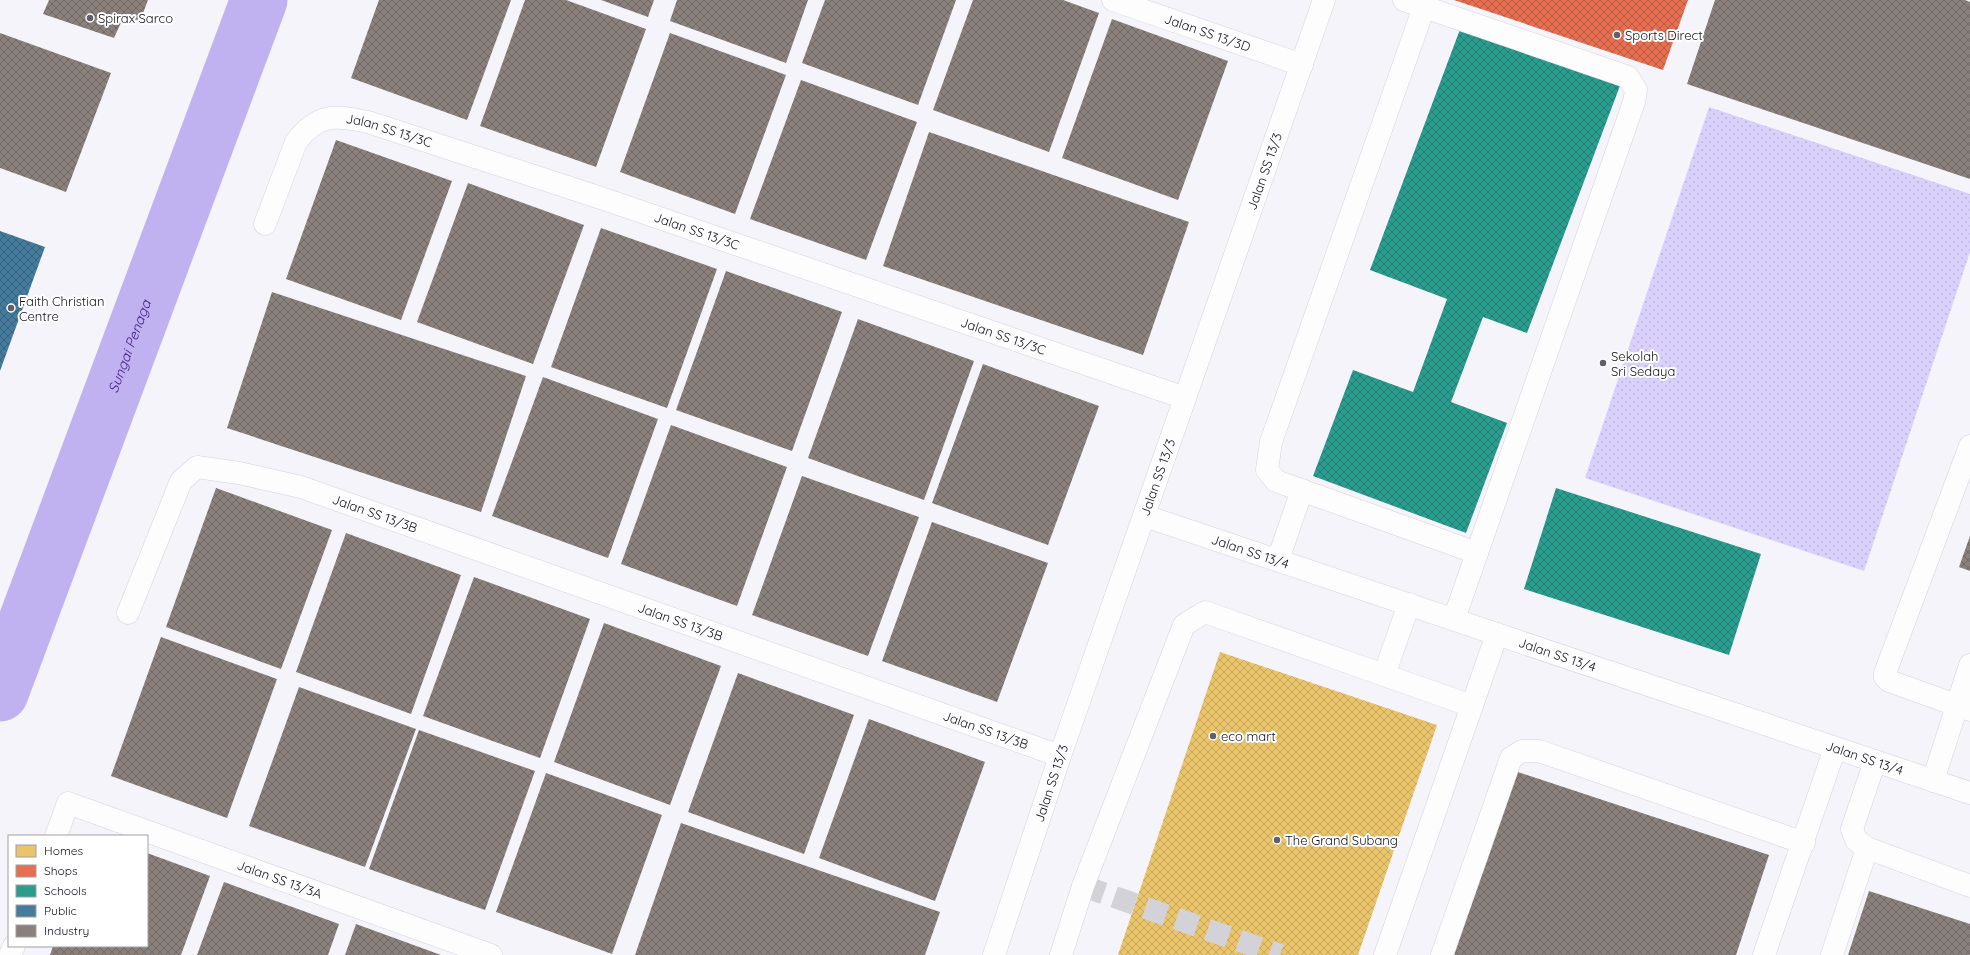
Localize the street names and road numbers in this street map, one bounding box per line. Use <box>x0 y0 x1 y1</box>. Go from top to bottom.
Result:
street label: Jalan SS 13/3D <box>1162 10 1253 55</box>
street label: Jalan SS 13/3C <box>345 110 435 151</box>
street label: Jalan SS 13/3 <box>1243 130 1285 212</box>
street label: Jalan SS 13/3C <box>652 209 742 253</box>
street label: Jalan SS 13/3C <box>959 314 1049 358</box>
street label: Jalan SS 13/3 <box>1137 436 1178 518</box>
street label: Jalan SS 13/3B <box>330 491 420 536</box>
street label: Jalan SS 13/4 <box>1209 531 1291 572</box>
street label: Jalan SS 13/3B <box>636 599 725 644</box>
street label: Jalan SS 13/4 <box>1517 634 1598 675</box>
street label: Jalan SS 13/3B <box>941 707 1030 752</box>
street label: Jalan SS 13/4 <box>1824 737 1905 778</box>
street label: Jalan SS 13/3 <box>1031 742 1071 824</box>
street label: Jalan SS 13/3A <box>235 856 325 902</box>

